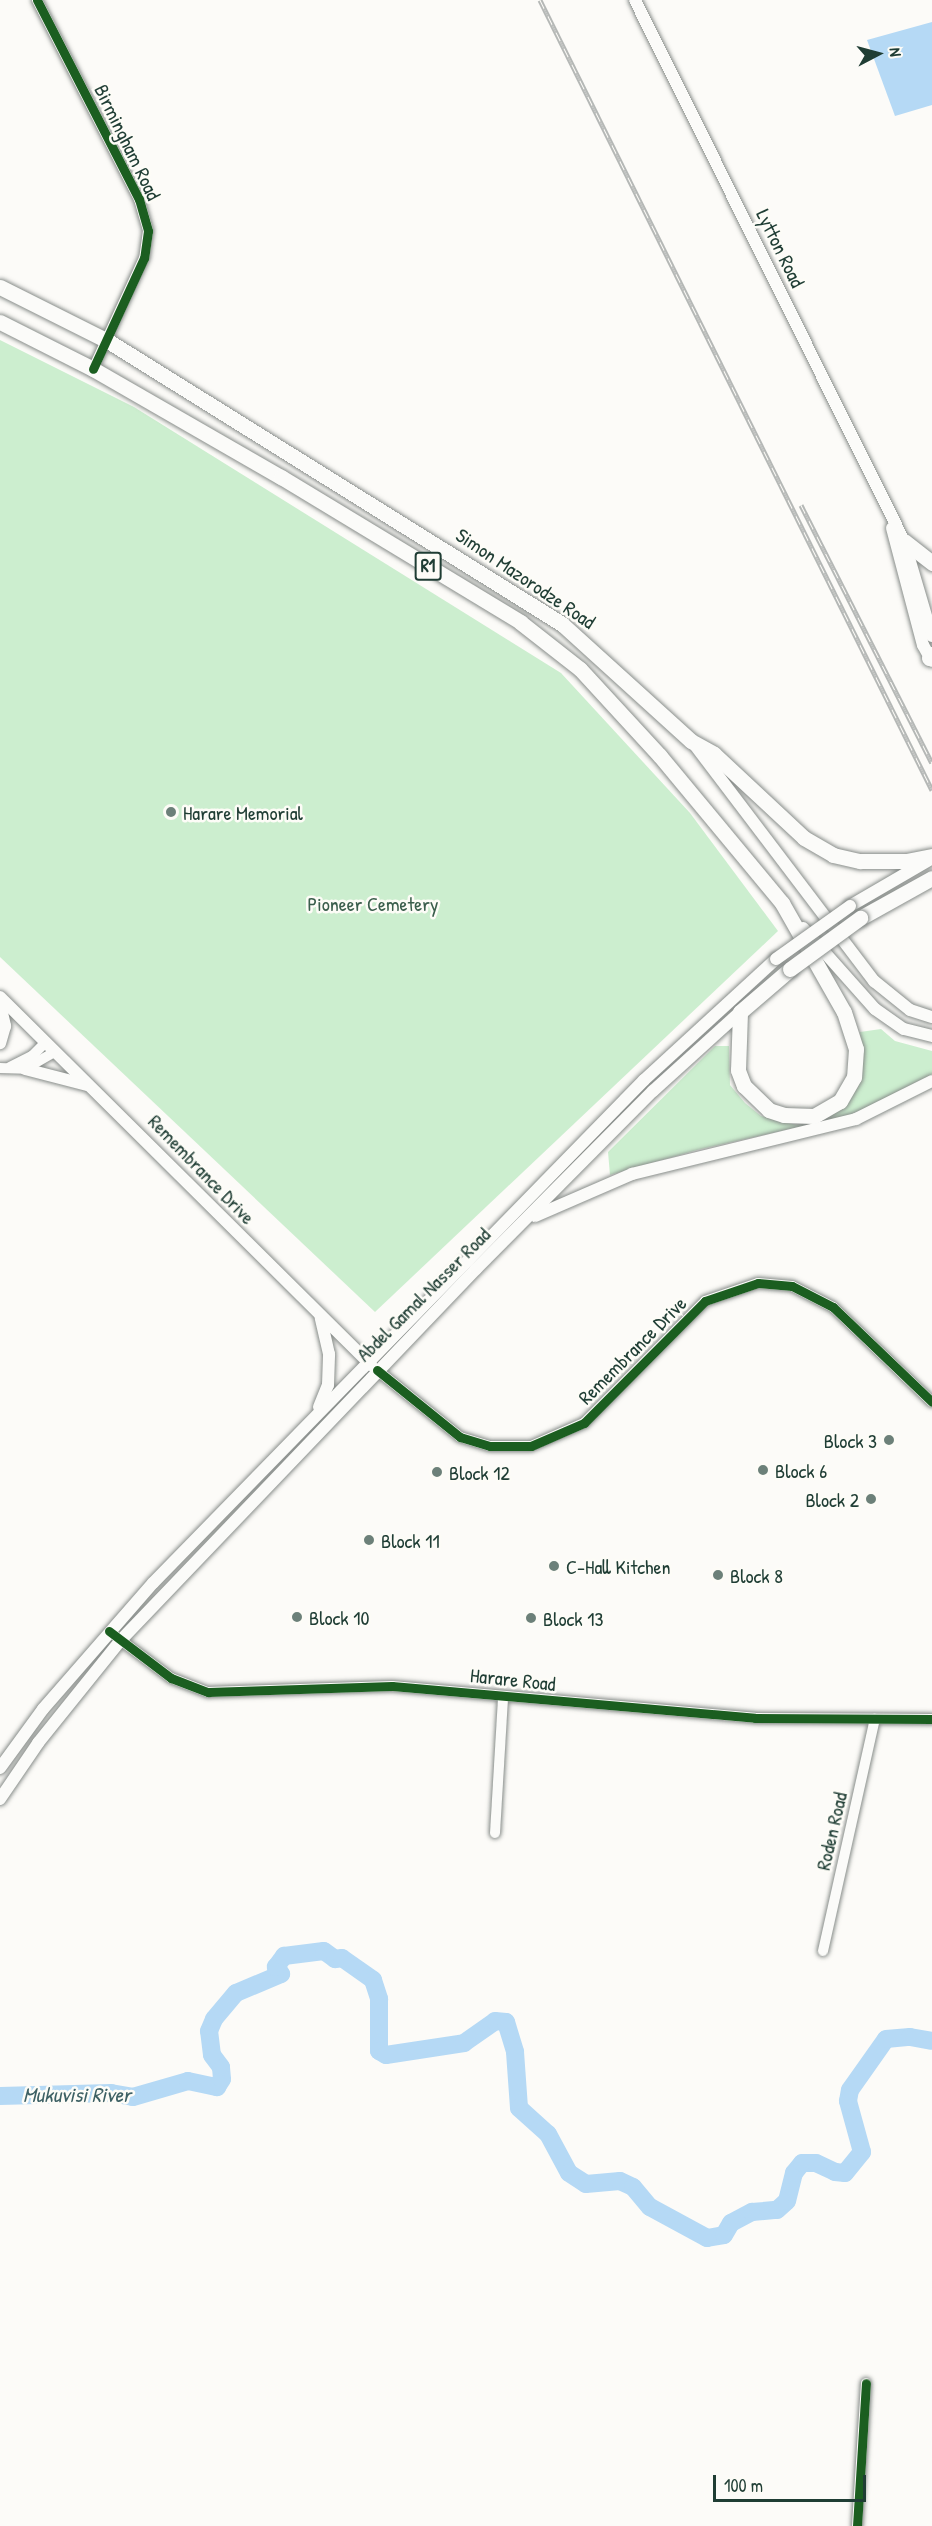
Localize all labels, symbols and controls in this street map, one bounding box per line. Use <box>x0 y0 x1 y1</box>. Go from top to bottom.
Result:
north arrow <box>848 24 908 84</box>
text: N <box>885 47 907 57</box>
street label: Birmingham Road <box>90 80 166 204</box>
street label: Lytton Road <box>752 205 810 291</box>
street label: Simon Mazorodze Road <box>452 523 600 633</box>
road number: R1 <box>414 551 442 581</box>
place label: Harare Memorial <box>183 800 303 824</box>
marker: Harare Memorial <box>164 805 178 819</box>
park label: Pioneer Cemetery <box>308 891 438 915</box>
street label: Remembrance Drive <box>144 1109 260 1229</box>
street label: Abdel Gamal Nasser Road <box>351 1222 495 1366</box>
street label: Remembrance Drive <box>573 1291 691 1409</box>
place label: Block 3 <box>824 1428 877 1452</box>
marker: Block 3 <box>882 1433 896 1447</box>
place label: Block 6 <box>775 1458 827 1482</box>
place label: Block 12 <box>449 1460 510 1484</box>
marker: Block 6 <box>756 1463 770 1477</box>
marker: Block 12 <box>430 1465 444 1479</box>
place label: Block 2 <box>805 1487 859 1511</box>
marker: Block 2 <box>864 1492 878 1506</box>
place label: Block 11 <box>381 1528 440 1552</box>
marker: Block 11 <box>362 1533 376 1547</box>
place label: C-Hall Kitchen <box>566 1554 670 1578</box>
marker: C-Hall Kitchen <box>547 1559 561 1573</box>
place label: Block 8 <box>730 1563 783 1587</box>
marker: Block 8 <box>711 1568 725 1582</box>
place label: Block 10 <box>309 1605 369 1629</box>
place label: Block 13 <box>543 1606 603 1630</box>
marker: Block 10 <box>290 1610 304 1624</box>
marker: Block 13 <box>524 1611 538 1625</box>
street label: Harare Road <box>469 1663 557 1695</box>
street label: Roden Road <box>810 1790 852 1872</box>
water label: Mukuvisi River <box>23 2082 131 2108</box>
scale bar <box>716 2463 869 2501</box>
text: 100 m <box>724 2473 763 2498</box>

